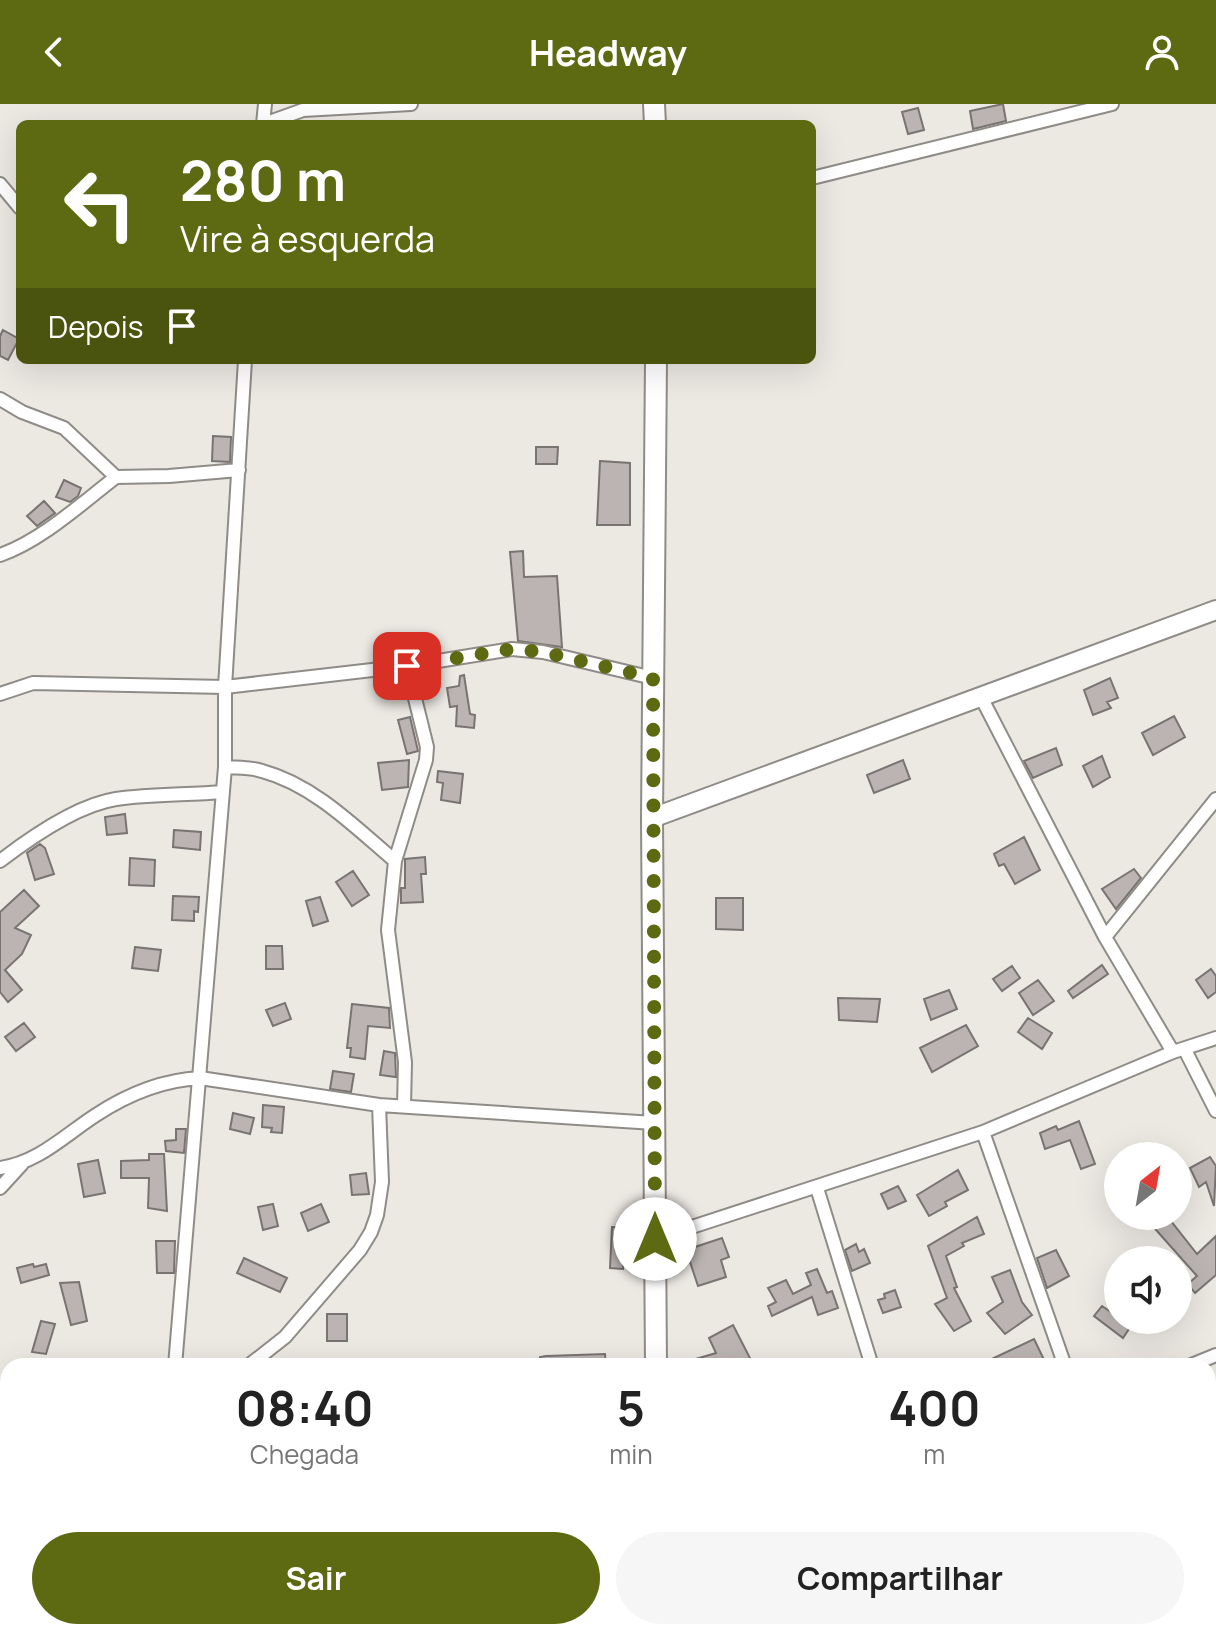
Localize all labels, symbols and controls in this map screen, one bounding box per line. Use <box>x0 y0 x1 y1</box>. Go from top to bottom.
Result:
text: Headway <box>529 28 687 77</box>
icon: back <box>32 30 76 74</box>
icon: person <box>1140 30 1184 74</box>
text: 280 m <box>180 141 346 218</box>
icon: left <box>48 152 152 256</box>
text: Vire à esquerda <box>180 214 435 263</box>
icon: arrive <box>160 304 204 348</box>
text: Depois <box>48 306 144 347</box>
pin <box>373 632 441 700</box>
icon: arrive <box>385 644 429 688</box>
north arrow <box>1104 1142 1192 1230</box>
map controls <box>1104 1142 1192 1334</box>
position arrow <box>613 1197 697 1281</box>
button: sound <box>1104 1246 1192 1334</box>
text: 08:40 <box>235 1375 374 1440</box>
text: 5 <box>617 1375 645 1440</box>
text: 400 <box>888 1375 981 1440</box>
text: Chegada <box>250 1436 359 1472</box>
text: min <box>609 1436 653 1472</box>
text: m <box>923 1436 945 1472</box>
button: Sair <box>32 1532 600 1624</box>
button: Compartilhar <box>616 1532 1184 1624</box>

